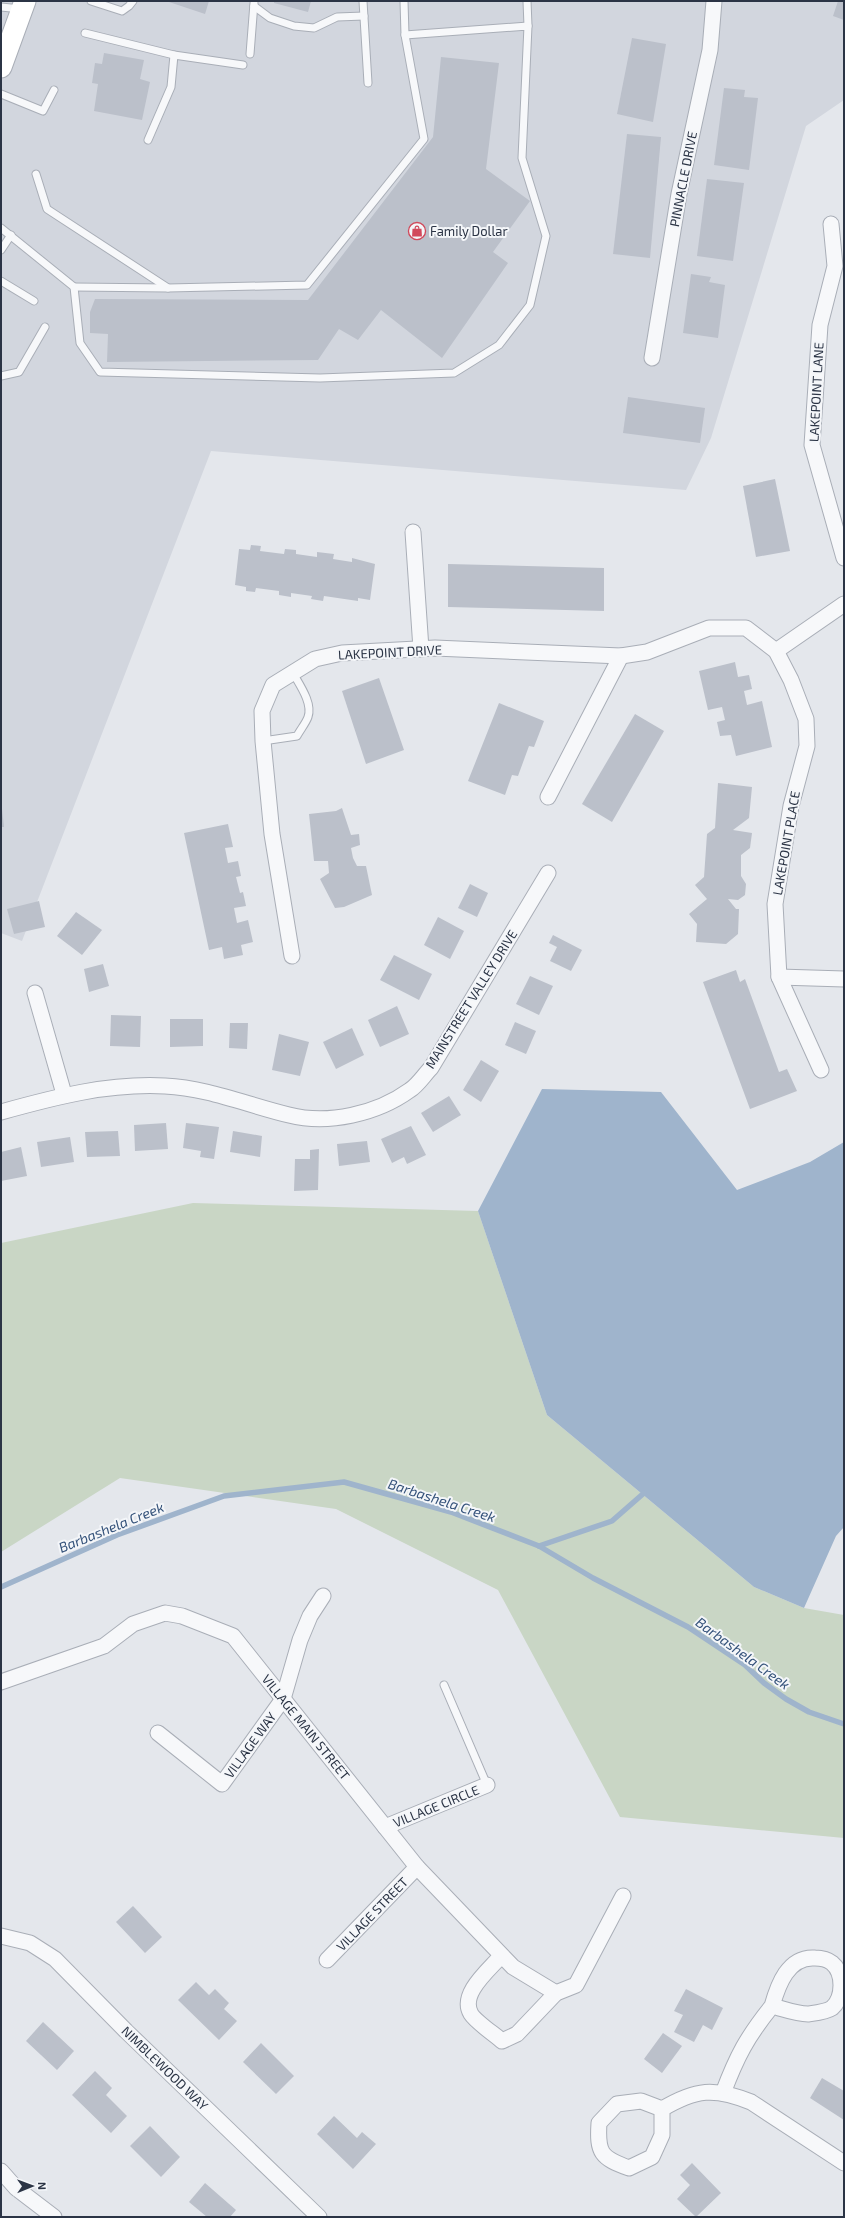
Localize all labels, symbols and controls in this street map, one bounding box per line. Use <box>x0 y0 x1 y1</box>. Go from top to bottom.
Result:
street label: PINNACLE DRIVE <box>666 130 700 228</box>
shop icon: Family Dollar <box>407 221 427 241</box>
place label: Family Dollar <box>430 223 508 239</box>
street label: LAKEPOINT LANE <box>805 342 827 442</box>
street label: LAKEPOINT DRIVE <box>338 641 442 663</box>
street label: LAKEPOINT PLACE <box>769 790 803 896</box>
street label: MAINSTREET VALLEY DRIVE <box>422 927 520 1071</box>
water label: Barbashela Creek <box>386 1475 498 1525</box>
water label: Barbashela Creek <box>56 1498 166 1556</box>
water label: Barbashela Creek <box>693 1613 793 1693</box>
street label: VILLAGE MAIN STREET <box>259 1671 354 1783</box>
street label: VILLAGE WAY <box>221 1708 280 1781</box>
street label: VILLAGE CIRCLE <box>391 1781 481 1831</box>
street label: VILLAGE STREET <box>333 1874 411 1954</box>
street label: NIMBLEWOOD WAY <box>118 2023 212 2114</box>
north arrow <box>12 2166 52 2206</box>
text: N <box>36 2182 49 2190</box>

